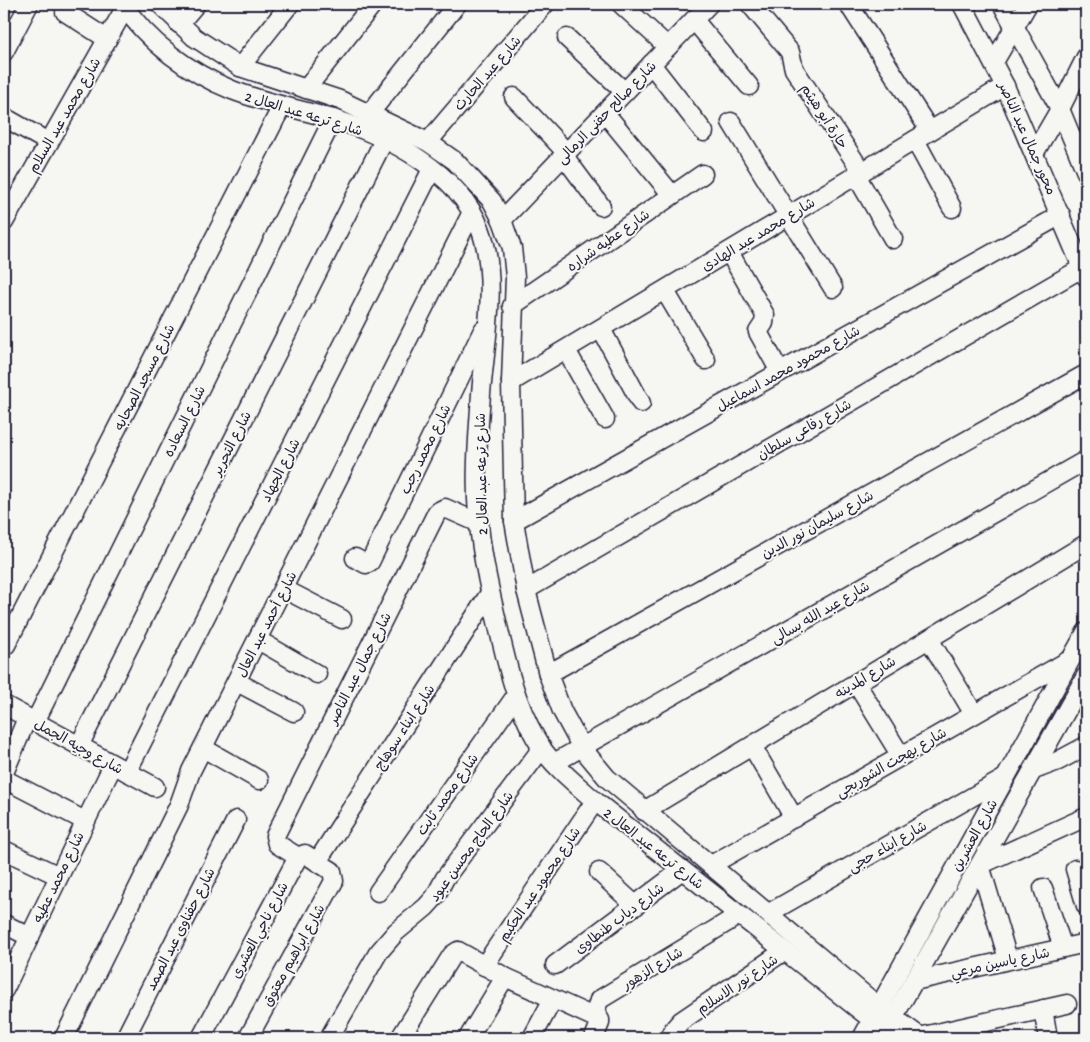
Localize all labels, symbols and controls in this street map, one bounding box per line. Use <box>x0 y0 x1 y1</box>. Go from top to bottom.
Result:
street label: شارع عبد الحارث <box>452 34 526 116</box>
street label: شارع محمد عبد السلام <box>26 56 106 177</box>
street label: شارع صالح حفنى الرمالى <box>554 59 661 169</box>
street label: محور جمال عبد الناصر <box>993 79 1058 198</box>
street label: حارة أبو هيثم <box>796 80 852 153</box>
street label: شارع ترعه عبد العال 2 <box>242 89 364 141</box>
street label: شارع محمد عبد الهادى <box>699 196 819 277</box>
street label: شارع عطيه شراره <box>565 207 654 277</box>
street label: شارع مسجد الصحابه <box>112 322 180 434</box>
street label: شارع محمود محمد اسماعيل <box>714 324 864 417</box>
street label: شارع السعاده <box>162 384 211 461</box>
street label: شارع رفاعى سلطان <box>755 397 855 465</box>
street label: شارع محمد رجب <box>398 402 456 498</box>
street label: شارع التحرير <box>209 409 257 480</box>
street label: شارع ترعه عبد العال 2 <box>474 413 493 535</box>
street label: شارع الجهاد <box>259 437 305 506</box>
street label: شارع سليمان نور الدين <box>759 488 877 564</box>
street label: شارع أحمد عبد العال <box>232 568 302 681</box>
street label: شارع عبد الله بسالى <box>769 579 874 649</box>
street label: شارع جمال عبد الناصر <box>325 610 397 729</box>
street label: شارع المدينه <box>833 654 900 704</box>
street label: شارع ابناء سوهاج <box>372 682 440 774</box>
street label: شارع وجيه الجمل <box>30 717 125 780</box>
street label: شارع بهجت الشوربجى <box>834 725 951 803</box>
street label: شارع محمد ثابت <box>415 751 484 840</box>
street label: شارع الحاج محسن عبود <box>427 789 519 906</box>
street label: شارع العشرين <box>949 797 1003 875</box>
street label: شارع ترعه عبد العال 2 <box>599 806 706 894</box>
street label: شارع ابناء حجى <box>846 819 931 878</box>
street label: شارع محمود عبد الحكيم <box>496 825 586 946</box>
street label: شارع محمد عطيه <box>31 830 90 926</box>
street label: شارع حفناوى عبد الصمد <box>144 866 221 994</box>
street label: شارع ناجي العشرى <box>229 880 295 983</box>
street label: شارع دياب طنطاوى <box>572 881 669 959</box>
street label: شارع ابراهيم معتوق <box>260 902 330 1010</box>
street label: شارع الزهور <box>619 945 687 995</box>
street label: شارع ياسين مرعي <box>950 946 1052 985</box>
street label: شارع نور الاسلام <box>694 953 782 1020</box>

